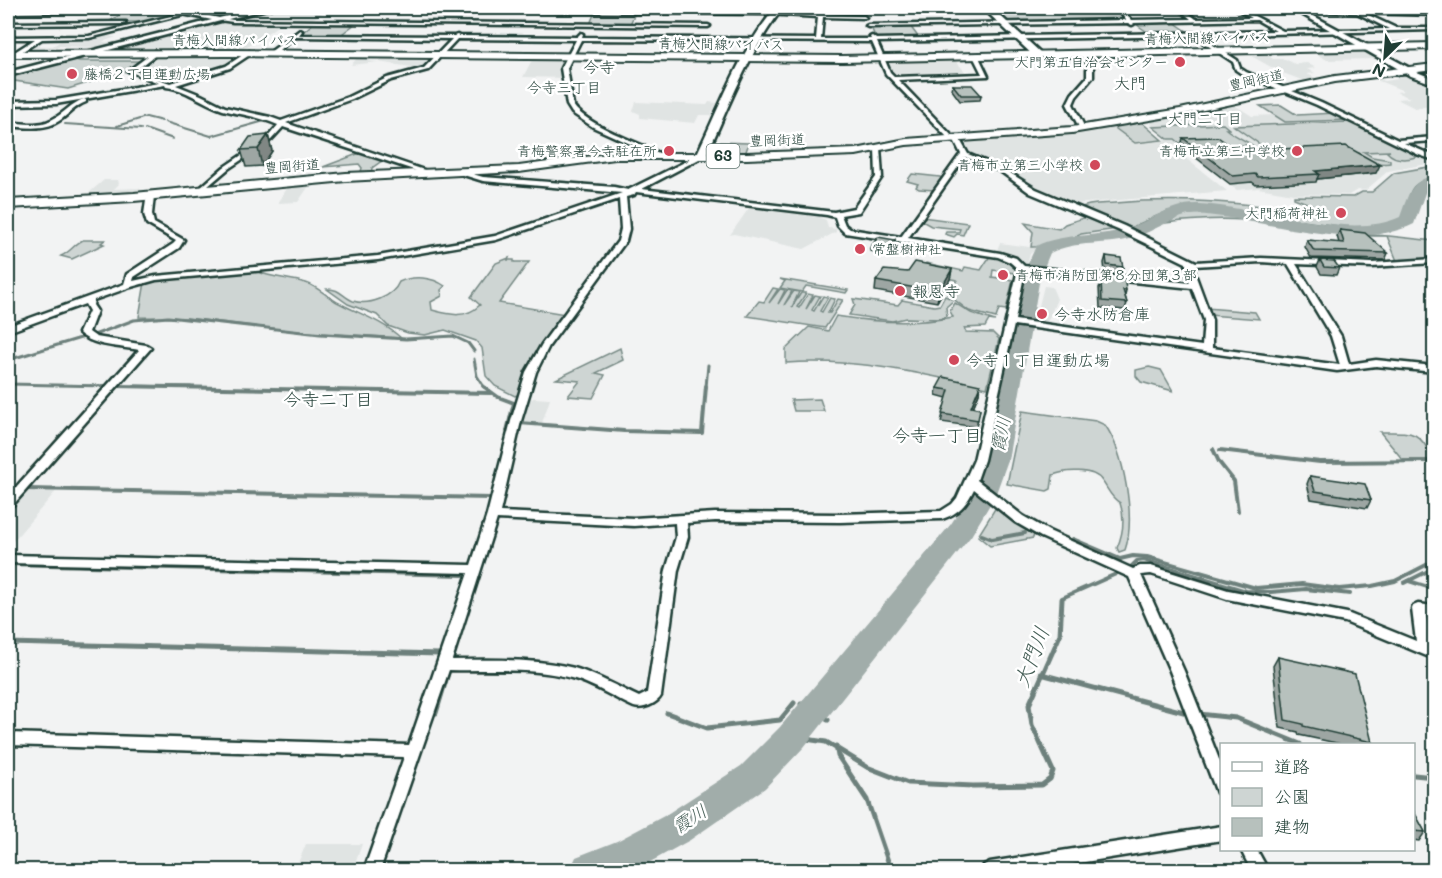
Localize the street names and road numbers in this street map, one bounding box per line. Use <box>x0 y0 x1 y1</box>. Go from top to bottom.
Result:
street label: 青梅入間線バイパス <box>1144 27 1270 48</box>
street label: 青梅入間線バイパス <box>172 30 298 49</box>
street label: 青梅入間線バイパス <box>658 33 784 54</box>
street label: 豊岡街道 <box>1227 64 1285 95</box>
street label: 豊岡街道 <box>749 129 805 150</box>
road number: 63 <box>706 144 740 168</box>
street label: 豊岡街道 <box>263 154 321 177</box>

